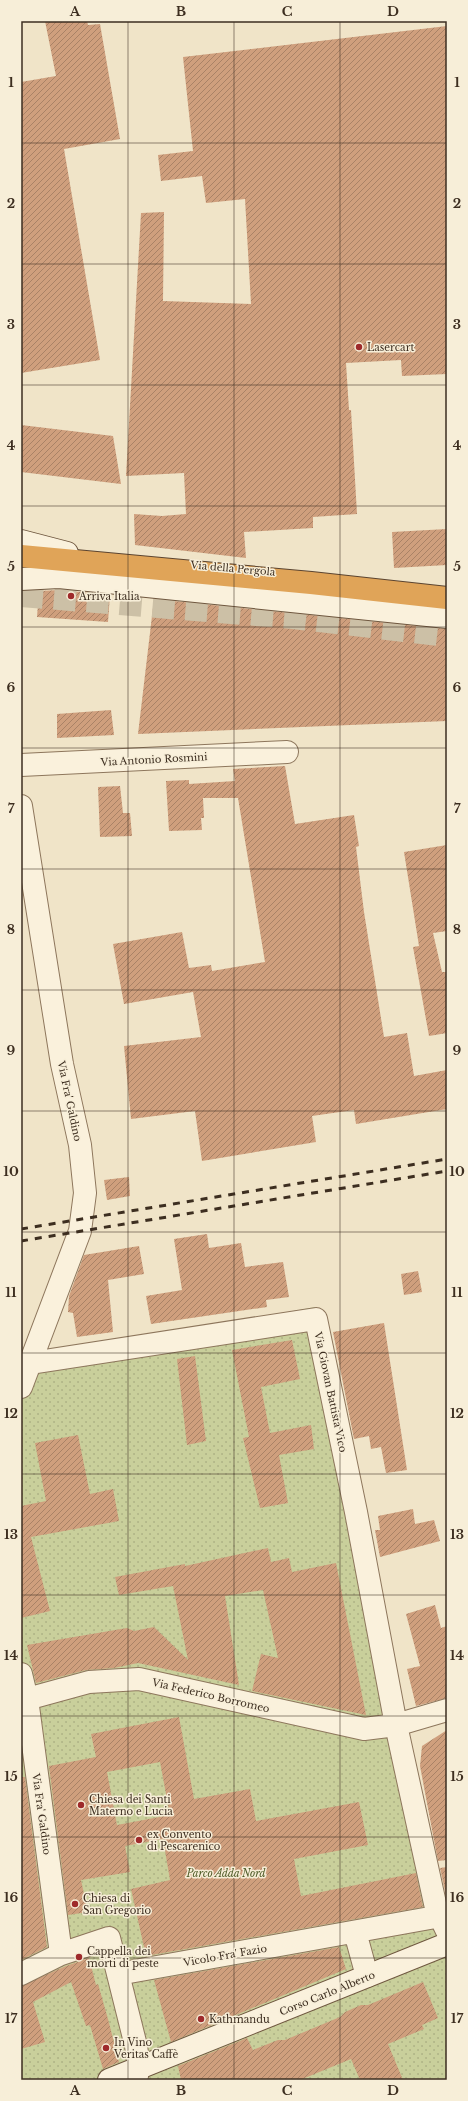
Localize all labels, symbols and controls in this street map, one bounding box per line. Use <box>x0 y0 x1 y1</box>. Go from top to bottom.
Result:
text: A <box>69 3 81 20</box>
text: B <box>176 3 186 20</box>
text: C <box>282 3 293 20</box>
text: D <box>387 3 399 20</box>
text: 1 <box>8 74 14 91</box>
text: 1 <box>454 74 460 91</box>
text: 2 <box>7 195 15 212</box>
text: 2 <box>453 195 461 212</box>
text: 3 <box>7 316 15 333</box>
text: 3 <box>453 316 461 333</box>
place label: Lasercart <box>367 341 414 354</box>
marker: Lasercart <box>354 342 364 352</box>
text: 4 <box>7 437 16 454</box>
text: 4 <box>453 437 462 454</box>
text: 5 <box>7 558 15 575</box>
street label: Via della Pergola <box>189 558 276 579</box>
text: 5 <box>453 558 461 575</box>
place label: Arriva Italia <box>78 590 140 603</box>
marker: Arriva Italia <box>66 591 76 601</box>
text: 6 <box>7 679 16 696</box>
text: 6 <box>453 679 462 696</box>
street label: Via Antonio Rosmini <box>99 750 208 769</box>
text: 7 <box>8 800 15 817</box>
text: 7 <box>454 800 461 817</box>
text: 8 <box>7 921 15 938</box>
text: 8 <box>453 921 461 938</box>
text: 9 <box>7 1042 16 1059</box>
text: 9 <box>453 1042 462 1059</box>
street label: Via Fra' Galdino <box>54 1059 84 1143</box>
text: 10 <box>3 1163 19 1180</box>
text: 10 <box>449 1163 465 1180</box>
text: 11 <box>5 1284 17 1301</box>
text: 11 <box>451 1284 463 1301</box>
street label: Via Giovan Battista Vico <box>311 1330 350 1454</box>
text: 12 <box>4 1405 18 1422</box>
text: 12 <box>450 1405 464 1422</box>
text: 13 <box>4 1526 18 1543</box>
text: 13 <box>450 1526 464 1543</box>
text: 14 <box>4 1647 19 1664</box>
text: 14 <box>450 1647 465 1664</box>
street label: Via Federico Borromeo <box>150 1675 271 1715</box>
text: 15 <box>4 1768 18 1785</box>
text: 15 <box>450 1768 464 1785</box>
street label: Via Fra' Galdino <box>29 1772 54 1856</box>
place label: Chiesa dei Santi Materno e Lucia <box>89 1793 173 1818</box>
marker: Chiesa dei Santi Materno e Lucia <box>76 1800 86 1810</box>
place label: ex Convento di Pescarenico <box>147 1828 221 1853</box>
marker: ex Convento di Pescarenico <box>134 1835 144 1845</box>
park label: Parco Adda Nord <box>185 1867 266 1880</box>
text: 16 <box>4 1889 18 1906</box>
text: 16 <box>450 1889 464 1906</box>
place label: Chiesa di San Gregorio <box>83 1892 151 1917</box>
marker: Chiesa di San Gregorio <box>70 1899 80 1909</box>
street label: Vicolo Fra' Fazio <box>181 1942 268 1969</box>
place label: Cappella dei morti di peste <box>87 1945 159 1970</box>
marker: Cappella dei morti di peste <box>74 1952 84 1962</box>
street label: Corso Carlo Alberto <box>277 1968 377 2019</box>
text: 17 <box>5 2010 17 2027</box>
text: 17 <box>451 2010 463 2027</box>
place label: Kathmandu <box>209 2013 270 2026</box>
marker: Kathmandu <box>196 2014 206 2024</box>
place label: In Vino Veritas Caffè <box>113 2036 178 2061</box>
marker: In Vino Veritas Caffè <box>101 2043 111 2053</box>
text: A <box>69 2082 81 2099</box>
text: B <box>176 2082 186 2099</box>
text: C <box>282 2082 293 2099</box>
text: D <box>387 2082 399 2099</box>

